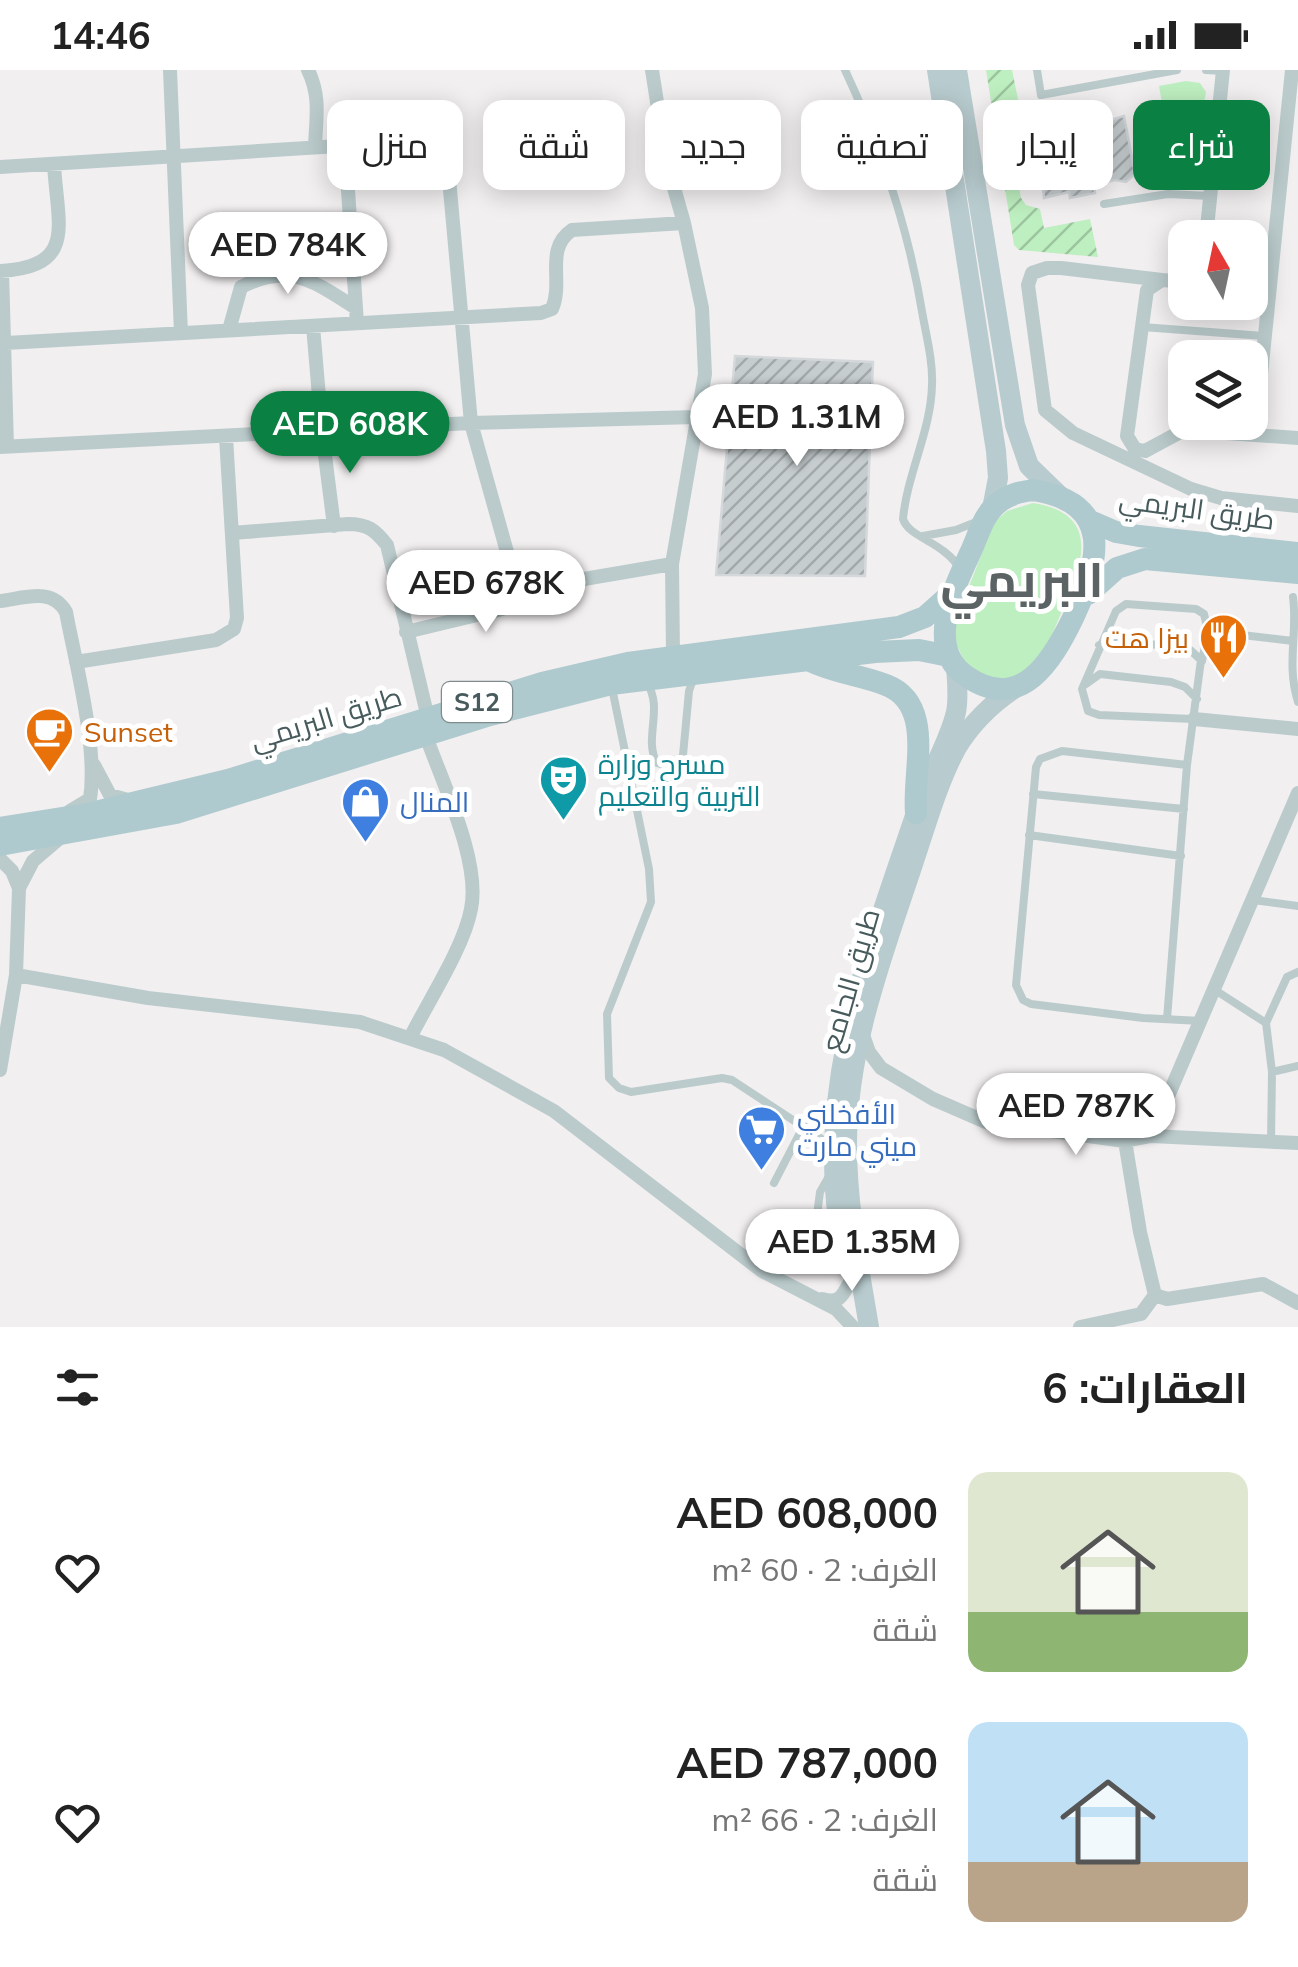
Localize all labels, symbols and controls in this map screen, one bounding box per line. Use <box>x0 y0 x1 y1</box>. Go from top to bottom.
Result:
text: 14:46 <box>50 11 151 59</box>
chip: منزل <box>327 100 463 190</box>
chip: شقة <box>483 100 625 190</box>
chip: جديد <box>645 100 781 190</box>
chip: تصفية <box>801 100 963 190</box>
chip: إيجار <box>983 100 1113 190</box>
chip: شراء <box>1133 100 1270 190</box>
pin: AED 784K <box>185 212 391 297</box>
north arrow <box>1168 220 1268 320</box>
map controls <box>1168 220 1268 440</box>
text: AED 784K <box>210 224 366 264</box>
button: layers <box>1168 340 1268 440</box>
pin: AED 1.31M <box>683 384 911 469</box>
pin: AED 608K <box>247 391 453 476</box>
text: AED 1.31M <box>712 396 882 436</box>
text: AED 608K <box>272 403 428 443</box>
street label: طريق البريمي <box>1116 480 1277 542</box>
district label: البريمي <box>941 549 1104 619</box>
pin: AED 678K <box>383 550 589 635</box>
text: AED 678K <box>408 562 564 602</box>
restaurant icon: بيزا ه‍ت <box>1198 612 1250 680</box>
place label: بيزا ه‍ت <box>1105 620 1189 655</box>
street label: طريق البريمي <box>246 678 407 762</box>
road number: S12 <box>442 682 512 722</box>
cafe icon: Sunset <box>23 706 75 774</box>
place label: Sunset <box>84 714 173 749</box>
place label: مسرح وزارة التربية والتعليم <box>598 746 761 816</box>
theatre icon: مسرح وزارة التربية والتعليم <box>537 754 589 822</box>
shop icon: المنال <box>339 776 391 844</box>
place label: المنال <box>400 784 469 819</box>
street label: طريق الجامع <box>812 904 889 1056</box>
pin: AED 787K <box>973 1073 1179 1158</box>
text: AED 787K <box>998 1085 1154 1125</box>
place label: الأفخلني ميني مارت <box>797 1096 917 1168</box>
supermarket icon: الأفخلني ميني مارت <box>736 1104 788 1172</box>
pin: AED 1.35M <box>738 1209 966 1294</box>
text: AED 1.35M <box>767 1221 937 1261</box>
icon: filters <box>50 1360 105 1415</box>
text: العقارات: 6 <box>1042 1361 1248 1414</box>
text: AED 608,000 <box>676 1486 938 1539</box>
icon: home <box>1048 1512 1168 1632</box>
icon: heart <box>50 1545 105 1600</box>
text: الغرف: 2 · 60 m² <box>712 1549 938 1589</box>
text: شقة <box>873 1609 938 1649</box>
text: AED 787,000 <box>676 1736 938 1789</box>
icon: home <box>1048 1762 1168 1882</box>
icon: heart <box>50 1795 105 1850</box>
text: الغرف: 2 · 66 m² <box>712 1799 938 1839</box>
text: شقة <box>873 1859 938 1899</box>

